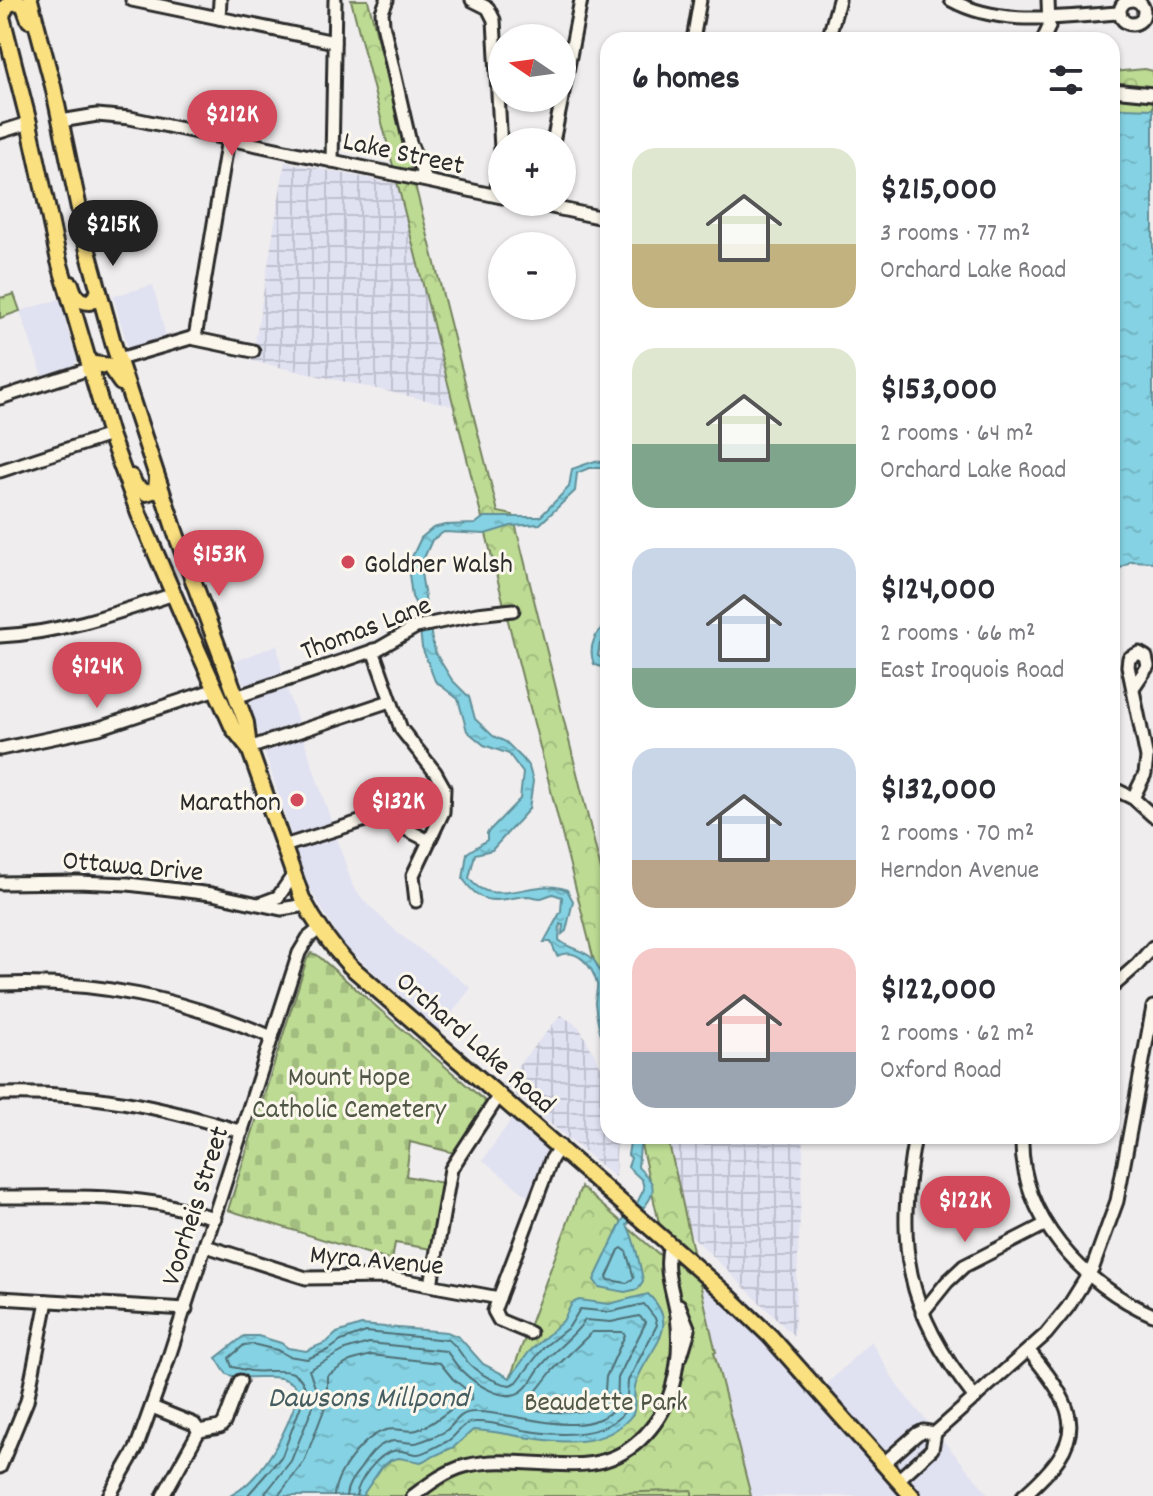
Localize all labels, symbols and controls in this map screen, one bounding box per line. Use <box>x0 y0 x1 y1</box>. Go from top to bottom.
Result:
north arrow <box>488 24 576 112</box>
map controls <box>488 24 576 320</box>
text: 6 homes <box>632 56 740 105</box>
icon: filters <box>1044 58 1088 102</box>
pin: $212K <box>176 90 288 158</box>
text: $212K <box>205 97 259 134</box>
street label: Lake Street <box>339 124 467 188</box>
button: + <box>488 128 576 216</box>
text: $215,000 <box>880 167 997 216</box>
icon: home <box>696 180 792 276</box>
pin: $215K <box>57 200 169 268</box>
text: $215K <box>86 207 140 244</box>
text: 3 rooms · 77 m² <box>880 216 1030 253</box>
button: − <box>488 232 576 320</box>
text: Orchard Lake Road <box>880 253 1066 290</box>
text: $153,000 <box>880 367 998 416</box>
icon: home <box>696 380 792 476</box>
text: 2 rooms · 64 m² <box>880 416 1034 453</box>
text: Orchard Lake Road <box>880 453 1066 490</box>
pin: $153K <box>163 530 275 598</box>
text: $153K <box>192 537 246 574</box>
place label: Goldner Walsh <box>364 547 513 587</box>
marker: Goldner Walsh <box>339 553 357 571</box>
text: $124,000 <box>880 567 996 616</box>
icon: home <box>696 580 792 676</box>
street label: Thomas Lane <box>296 587 438 674</box>
text: 2 rooms · 66 m² <box>880 616 1036 653</box>
pin: $124K <box>41 642 153 710</box>
text: $124K <box>70 649 124 686</box>
text: East Iroquois Road <box>880 653 1064 690</box>
text: $132,000 <box>880 767 997 816</box>
pin: $132K <box>342 777 454 845</box>
icon: home <box>696 780 792 876</box>
text: $132K <box>371 784 425 821</box>
place label: Marathon <box>179 785 281 825</box>
marker: Marathon <box>288 791 306 809</box>
text: 2 rooms · 70 m² <box>880 816 1034 853</box>
street label: Ottawa Drive <box>60 843 205 895</box>
text: Herndon Avenue <box>880 853 1039 890</box>
street label: Orchard Lake Road <box>385 964 563 1126</box>
text: $122,000 <box>880 967 996 1016</box>
icon: home <box>696 980 792 1076</box>
text: 2 rooms · 62 m² <box>880 1016 1034 1053</box>
text: Oxford Road <box>880 1053 1002 1090</box>
park label: Mount Hope Catholic Cemetery <box>252 1060 447 1132</box>
street label: Voorheis Street <box>153 1122 242 1291</box>
pin: $122K <box>909 1176 1021 1244</box>
text: $122K <box>938 1183 992 1220</box>
street label: Myra Avenue <box>308 1237 445 1289</box>
water label: Dawsons Millpond <box>268 1379 472 1422</box>
park label: Beaudette Park <box>524 1385 688 1425</box>

